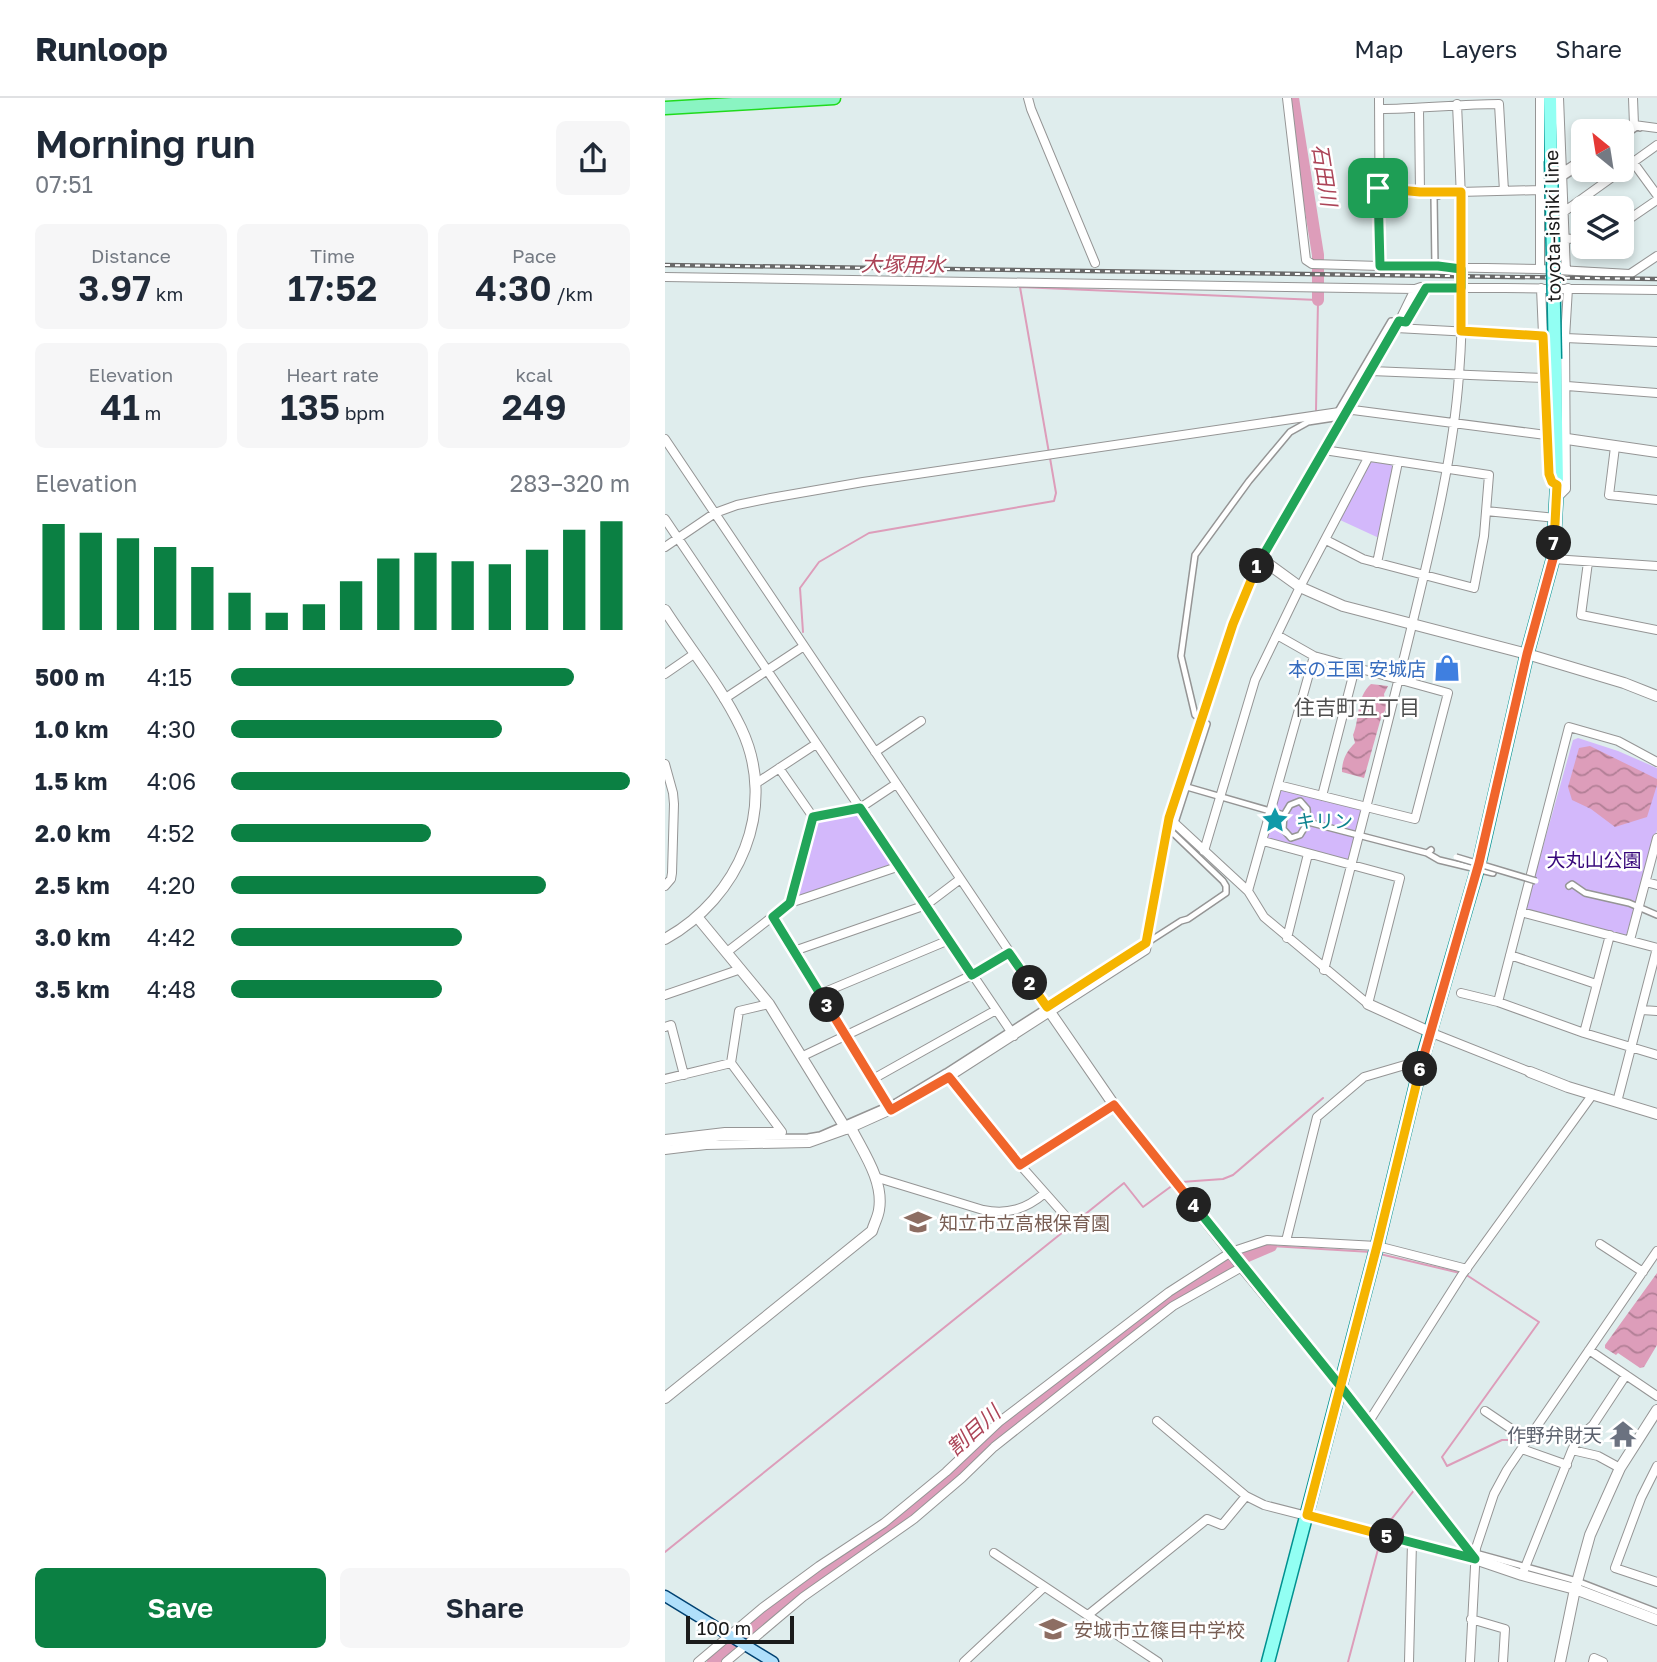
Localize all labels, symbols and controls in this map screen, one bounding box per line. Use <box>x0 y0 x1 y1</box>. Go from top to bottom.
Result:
text: Runloop <box>35 29 168 68</box>
text: Map <box>1354 34 1403 63</box>
text: Layers <box>1441 34 1517 63</box>
text: Share <box>1555 34 1622 63</box>
north arrow <box>1571 119 1635 182</box>
map controls <box>1571 119 1634 259</box>
text: Morning run <box>35 121 256 166</box>
button: share <box>556 121 630 195</box>
water label: 石田川 <box>1307 142 1343 210</box>
street label: toyota-ishiki line <box>1539 150 1565 302</box>
pin <box>1348 158 1408 218</box>
icon: arrive <box>1359 169 1397 207</box>
text: 07:51 <box>35 170 93 198</box>
button: layers <box>1571 196 1634 259</box>
text: Distance <box>91 244 171 267</box>
text: Time <box>310 244 355 267</box>
text: Pace <box>512 244 556 267</box>
water label: 大塚用水 <box>861 250 947 278</box>
text: 3.97 <box>78 267 151 309</box>
text: 17:52 <box>288 267 377 309</box>
text: 4:30 <box>475 267 552 309</box>
text: km <box>151 282 183 305</box>
text: /km <box>552 282 593 305</box>
text: Elevation <box>89 363 173 386</box>
text: Heart rate <box>286 363 379 386</box>
text: kcal <box>515 363 553 386</box>
text: 41 <box>100 386 140 428</box>
text: 135 <box>280 386 340 428</box>
text: 249 <box>502 386 567 428</box>
text: m <box>140 401 161 424</box>
text: bpm <box>340 401 385 424</box>
text: Elevation <box>35 469 137 497</box>
text: 283–320 m <box>510 469 630 497</box>
pin: 7 <box>1537 526 1571 560</box>
text: 7 <box>1548 531 1559 554</box>
pin: 1 <box>1239 548 1275 584</box>
text: 1 <box>1252 554 1261 577</box>
shop icon: 本の王国 安城店 <box>1432 653 1462 683</box>
place label: 本の王国 安城店 <box>1288 657 1426 680</box>
text: 500 m <box>35 663 105 691</box>
text: 4:15 <box>147 663 192 691</box>
district label: 住吉町五丁目 <box>1294 694 1420 720</box>
text: 1.0 km <box>35 715 108 743</box>
text: 4:30 <box>147 715 196 743</box>
text: 1.5 km <box>35 767 107 795</box>
text: 4:06 <box>147 767 196 795</box>
place icon: キリン <box>1260 805 1290 835</box>
place label: キリン <box>1296 809 1353 832</box>
text: 2.0 km <box>35 819 111 847</box>
text: 4:52 <box>147 819 195 847</box>
park label: 大丸山公園 <box>1546 848 1642 871</box>
text: 2.5 km <box>35 871 110 899</box>
text: 4:20 <box>147 871 196 899</box>
text: 3.0 km <box>35 923 111 951</box>
text: 4:42 <box>147 923 195 951</box>
pin: 2 <box>1013 966 1047 1001</box>
text: 2 <box>1024 971 1035 994</box>
text: 3.5 km <box>35 975 110 1003</box>
text: 4:48 <box>147 975 196 1003</box>
pin: 3 <box>809 988 845 1023</box>
text: 3 <box>821 993 832 1016</box>
pin: 6 <box>1403 1052 1437 1086</box>
text: 6 <box>1413 1057 1426 1080</box>
pin: 4 <box>1177 1188 1211 1222</box>
text: 4 <box>1188 1193 1199 1216</box>
school or university icon: 知立市立高根保育園 <box>903 1207 933 1237</box>
place label: 知立市立高根保育園 <box>939 1211 1110 1234</box>
water label: 割目川 <box>941 1398 1007 1461</box>
temple icon: 作野弁財天 <box>1608 1419 1638 1449</box>
place label: 作野弁財天 <box>1507 1423 1602 1446</box>
pin: 5 <box>1369 1518 1405 1554</box>
text: 5 <box>1381 1524 1392 1547</box>
button: Save <box>35 1568 326 1648</box>
button: Share <box>340 1568 630 1648</box>
scale bar <box>686 1613 795 1645</box>
school or university icon: 安城市立篠目中学校 <box>1038 1614 1068 1644</box>
text: 100 m <box>697 1616 751 1639</box>
place label: 安城市立篠目中学校 <box>1074 1618 1245 1641</box>

